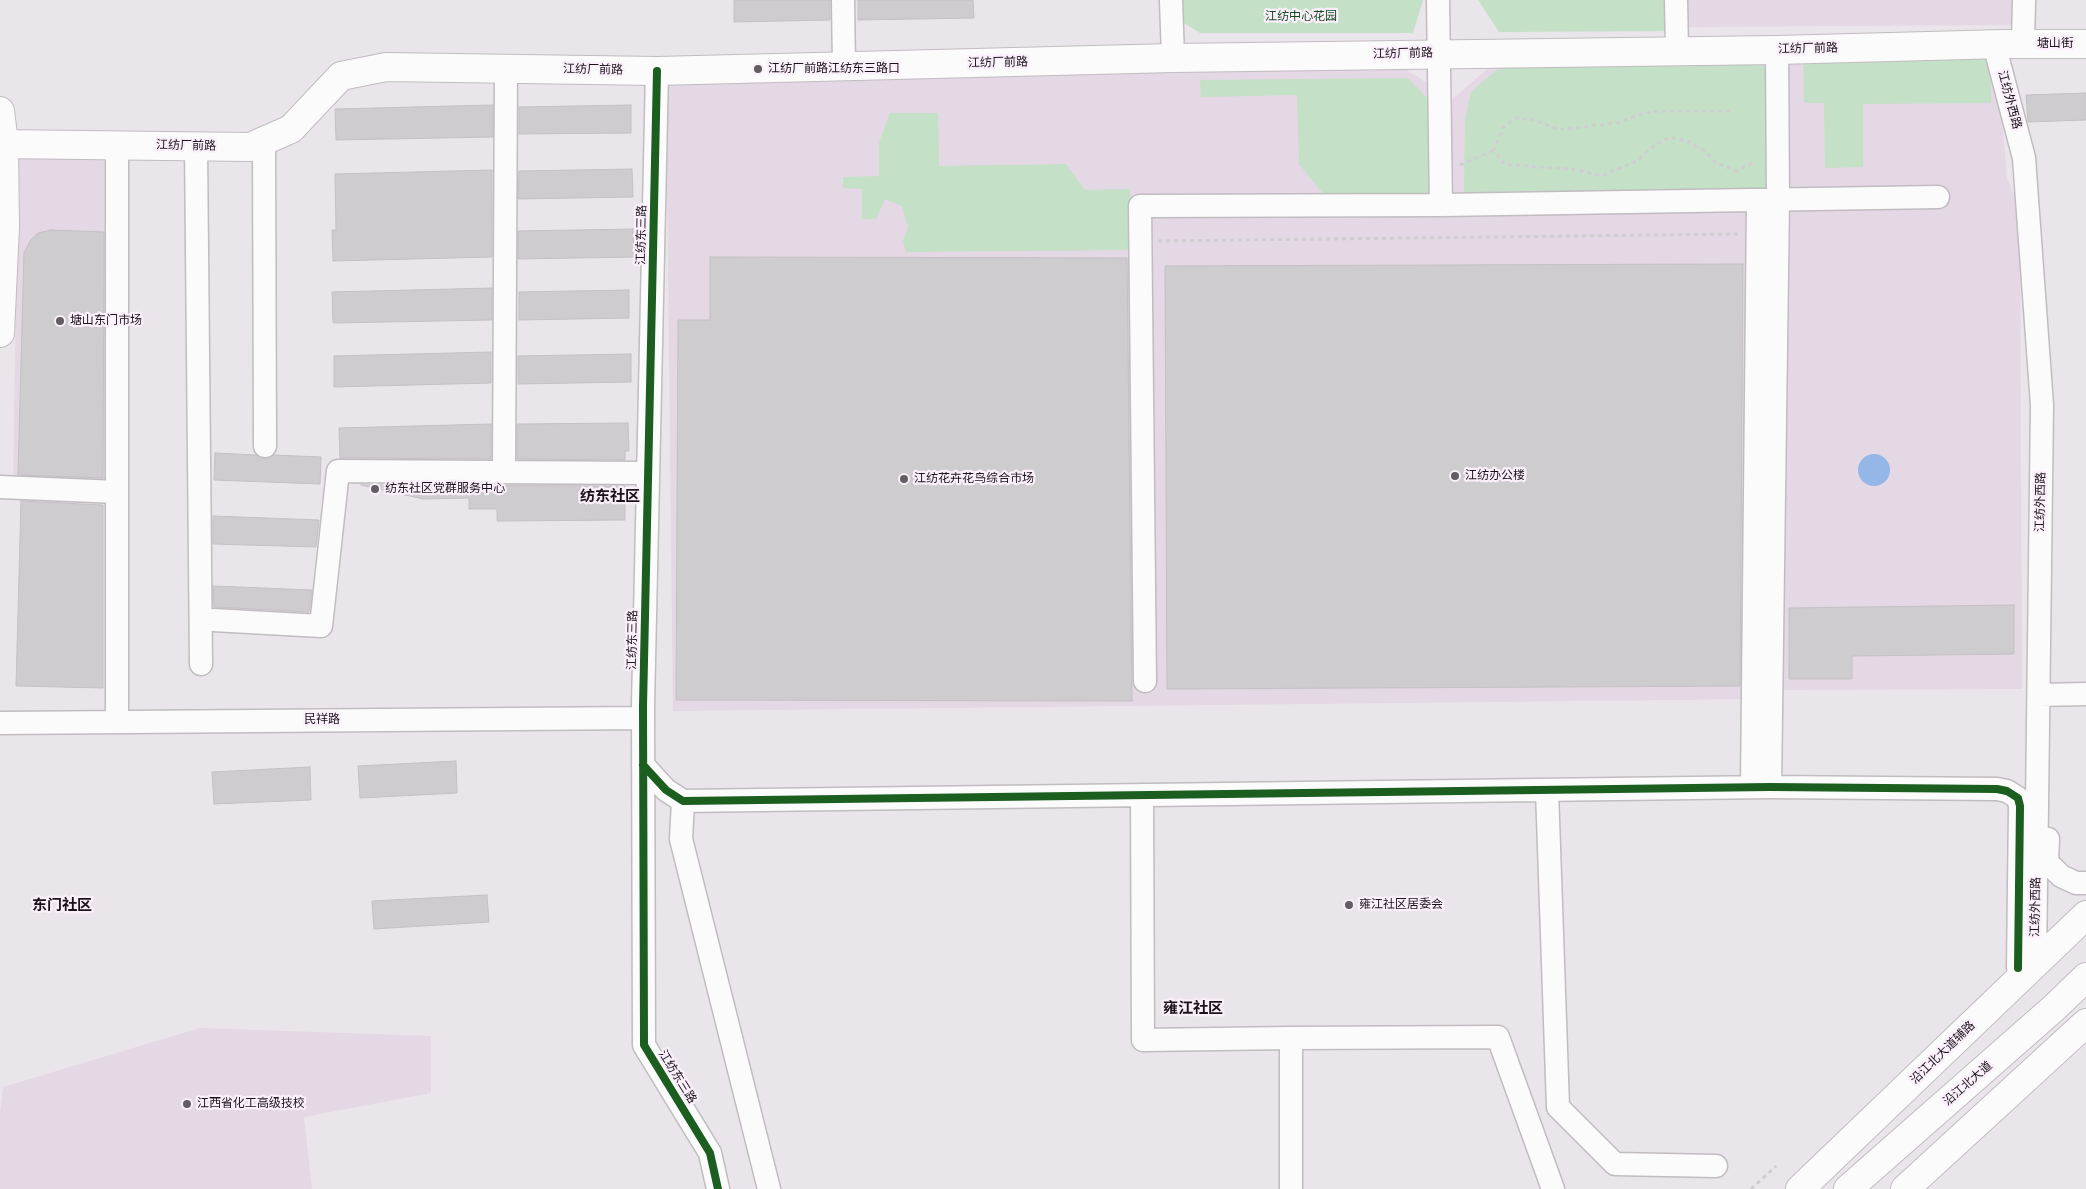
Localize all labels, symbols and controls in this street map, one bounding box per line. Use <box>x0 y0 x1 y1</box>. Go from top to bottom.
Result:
park label: 江纺中心花园 <box>1265 10 1337 24</box>
street label: 塘山街 <box>2037 37 2073 51</box>
street label: 江纺厂前路 <box>1778 41 1838 57</box>
street label: 江纺厂前路 <box>1373 46 1433 62</box>
street label: 江纺厂前路 <box>968 55 1028 71</box>
street label: 江纺厂前路 <box>563 62 623 78</box>
place label: 江纺厂前路江纺东三路口 <box>768 62 900 76</box>
marker: 江纺厂前路江纺东三路口 <box>752 63 764 75</box>
street label: 江纺外西路 <box>1994 69 2024 131</box>
street label: 江纺厂前路 <box>156 138 216 154</box>
street label: 江纺东三路 <box>634 205 650 265</box>
place label: 塘山东门市场 <box>70 314 142 328</box>
marker: 塘山东门市场 <box>54 315 66 327</box>
place label: 江纺办公楼 <box>1465 469 1525 483</box>
marker: 江纺办公楼 <box>1449 470 1461 482</box>
place label: 江纺花卉花鸟综合市场 <box>914 472 1034 486</box>
street label: 江纺外西路 <box>2033 472 2049 532</box>
marker: 江纺花卉花鸟综合市场 <box>898 473 910 485</box>
place label: 纺东社区党群服务中心 <box>385 482 505 496</box>
marker: 纺东社区党群服务中心 <box>369 483 381 495</box>
district label: 纺东社区 <box>580 488 640 506</box>
street label: 江纺东三路 <box>625 610 641 670</box>
street label: 民祥路 <box>304 713 340 727</box>
street label: 江纺外西路 <box>2028 877 2044 937</box>
district label: 东门社区 <box>32 897 92 915</box>
place label: 雍江社区居委会 <box>1359 898 1443 912</box>
marker: 雍江社区居委会 <box>1343 899 1355 911</box>
district label: 雍江社区 <box>1163 1000 1223 1018</box>
street label: 沿江北大道辅路 <box>1908 1019 1978 1087</box>
street label: 江纺东三路 <box>655 1048 699 1106</box>
street label: 沿江北大道 <box>1941 1059 1995 1109</box>
place label: 江西省化工高级技校 <box>197 1097 305 1111</box>
marker: 江西省化工高级技校 <box>181 1098 193 1110</box>

